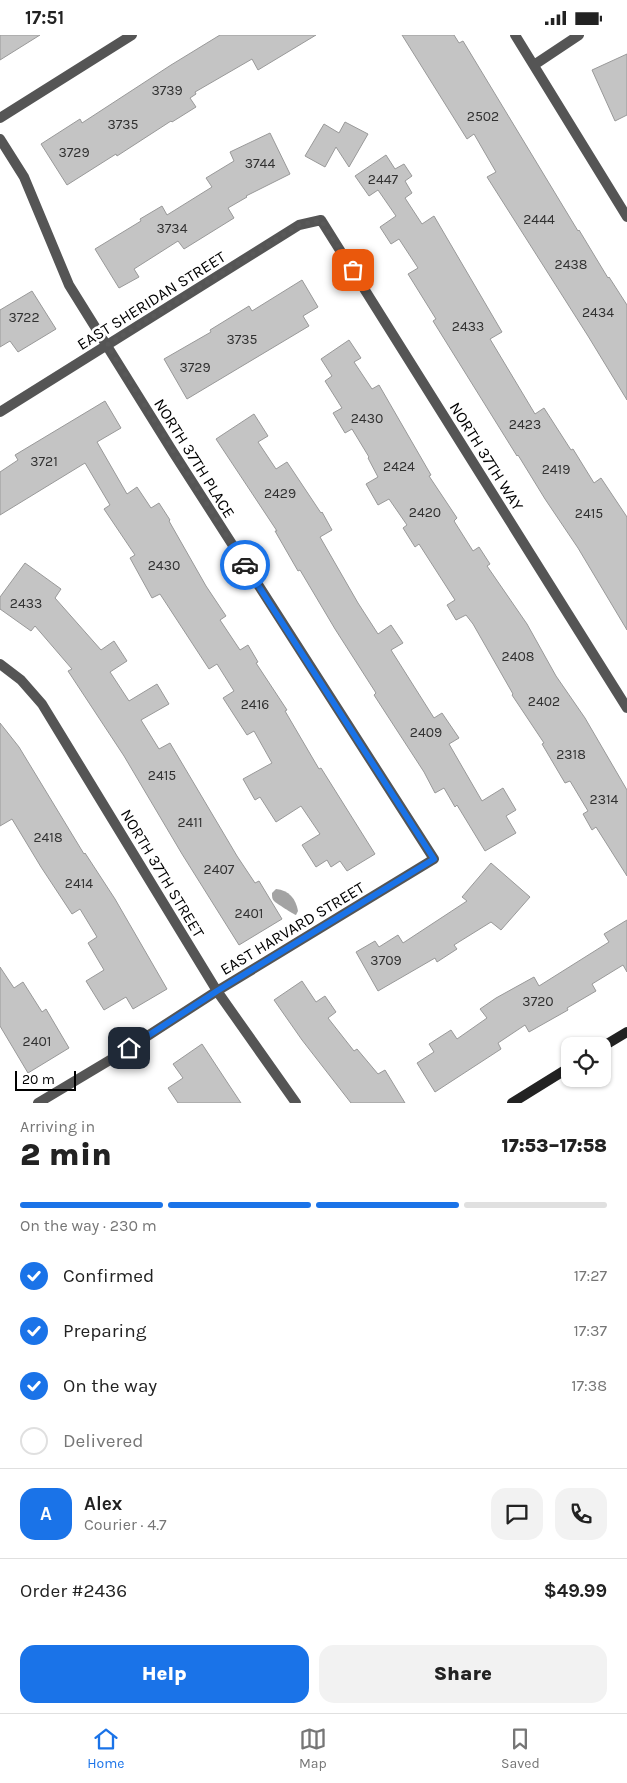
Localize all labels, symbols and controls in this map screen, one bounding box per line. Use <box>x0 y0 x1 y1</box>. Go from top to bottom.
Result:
text: 17:51 <box>25 7 64 29</box>
house number: 3739 <box>151 82 183 99</box>
house number: 2502 <box>467 108 499 125</box>
house number: 3735 <box>107 116 139 133</box>
house number: 3729 <box>58 144 90 161</box>
house number: 3744 <box>245 155 275 172</box>
house number: 2447 <box>368 171 399 188</box>
house number: 2444 <box>523 211 555 228</box>
house number: 3734 <box>157 220 188 237</box>
street label: EAST SHERIDAN STREET <box>74 247 229 354</box>
pin <box>332 249 374 291</box>
icon: bag <box>339 256 367 284</box>
house number: 2438 <box>555 256 587 273</box>
house number: 2434 <box>582 304 614 321</box>
house number: 3722 <box>8 309 40 326</box>
house number: 2433 <box>452 318 484 335</box>
house number: 3735 <box>226 331 258 348</box>
house number: 3729 <box>179 359 211 376</box>
street label: NORTH 37TH PLACE <box>150 395 239 522</box>
street label: NORTH 37TH WAY <box>446 398 528 514</box>
house number: 2430 <box>351 410 383 427</box>
house number: 2423 <box>509 416 541 433</box>
house number: 3721 <box>30 453 58 470</box>
house number: 2424 <box>383 458 415 475</box>
house number: 2419 <box>542 461 570 478</box>
house number: 2429 <box>264 485 296 502</box>
house number: 2420 <box>409 504 441 521</box>
house number: 2415 <box>575 505 603 522</box>
courier <box>220 540 270 590</box>
icon: car <box>231 551 259 579</box>
house number: 2430 <box>148 557 180 574</box>
house number: 2433 <box>10 595 42 612</box>
house number: 2408 <box>502 648 534 665</box>
house number: 2402 <box>528 693 560 710</box>
house number: 2416 <box>241 696 269 713</box>
house number: 2409 <box>410 724 442 741</box>
house number: 2318 <box>556 746 586 763</box>
house number: 2415 <box>148 767 176 784</box>
house number: 2314 <box>590 791 619 808</box>
street label: NORTH 37TH STREET <box>117 806 208 941</box>
house number: 2411 <box>177 814 203 831</box>
house number: 2418 <box>33 829 63 846</box>
house number: 2407 <box>204 861 235 878</box>
house number: 2414 <box>65 875 93 892</box>
street label: EAST HARVARD STREET <box>217 878 368 979</box>
house number: 2401 <box>235 905 263 922</box>
house number: 3709 <box>370 952 402 969</box>
house number: 3720 <box>522 993 554 1010</box>
pin <box>108 1027 150 1069</box>
house number: 2401 <box>23 1033 51 1050</box>
icon: home <box>115 1034 143 1062</box>
map controls <box>561 1037 611 1087</box>
button: locate <box>561 1037 611 1087</box>
scale bar <box>15 1068 76 1091</box>
text: 20 m <box>22 1071 55 1088</box>
text: Arriving in <box>20 1117 95 1136</box>
text: 17:53–17:58 <box>501 1135 607 1157</box>
text: 2 min <box>20 1136 112 1173</box>
text: On the way · 230 m <box>20 1216 157 1235</box>
icon: check <box>20 1262 48 1290</box>
text: Confirmed <box>63 1265 154 1287</box>
text: 17:27 <box>574 1266 607 1285</box>
icon: check <box>20 1317 48 1345</box>
text: Preparing <box>63 1320 146 1342</box>
text: 17:37 <box>574 1321 607 1340</box>
icon: check <box>20 1372 48 1400</box>
text: On the way <box>63 1375 157 1397</box>
text: 17:38 <box>571 1376 607 1395</box>
text: Delivered <box>63 1430 143 1452</box>
button: chat <box>491 1488 543 1540</box>
button: phone <box>555 1488 607 1540</box>
text: Alex <box>84 1493 122 1515</box>
text: A <box>40 1503 52 1525</box>
text: Courier · 4.7 <box>84 1515 167 1534</box>
text: Order #2436 <box>20 1580 127 1602</box>
text: $49.99 <box>544 1580 607 1602</box>
button: Help <box>20 1645 309 1703</box>
button: Share <box>319 1645 607 1703</box>
tab: Home <box>87 1725 124 1772</box>
tab: Map <box>299 1725 327 1772</box>
tab: Saved <box>501 1725 540 1772</box>

